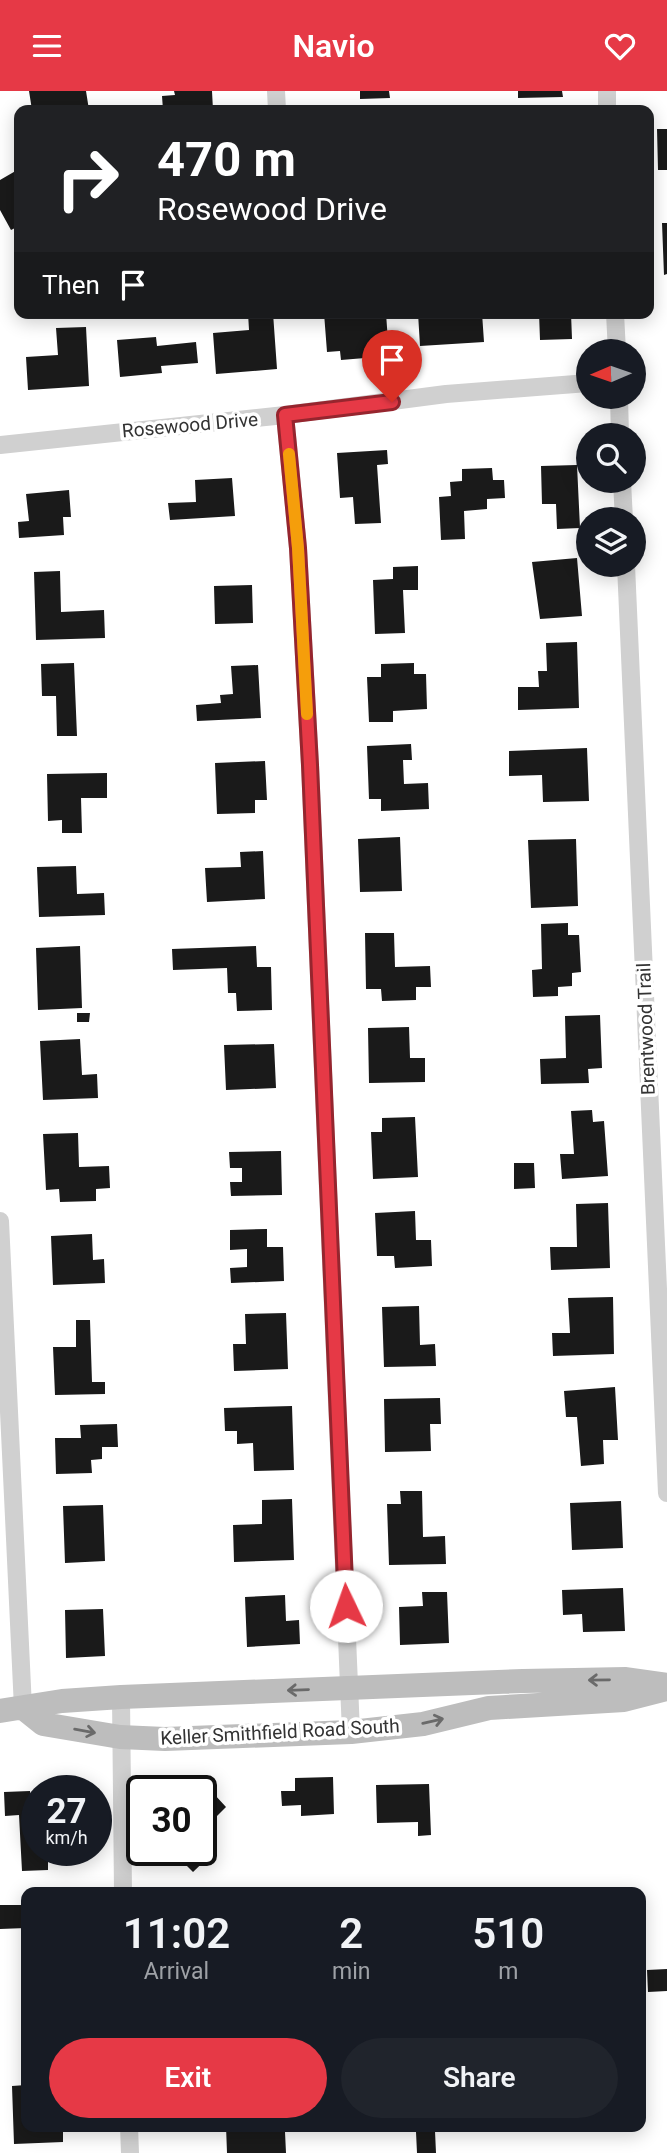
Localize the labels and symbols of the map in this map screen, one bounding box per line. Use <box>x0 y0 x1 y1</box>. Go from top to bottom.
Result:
pin <box>362 330 422 402</box>
north arrow <box>576 339 646 409</box>
street label: Rosewood Drive <box>121 408 259 442</box>
street label: Brentwood Trail <box>632 963 660 1095</box>
position arrow <box>309 1569 383 1643</box>
one-way arrow <box>588 1673 611 1686</box>
one-way arrow <box>287 1684 310 1697</box>
street label: Keller Smithfield Road South <box>160 1714 400 1750</box>
one-way arrow <box>421 1714 444 1727</box>
one-way arrow <box>73 1725 96 1739</box>
speed limit sign: 30 <box>126 1775 217 1866</box>

